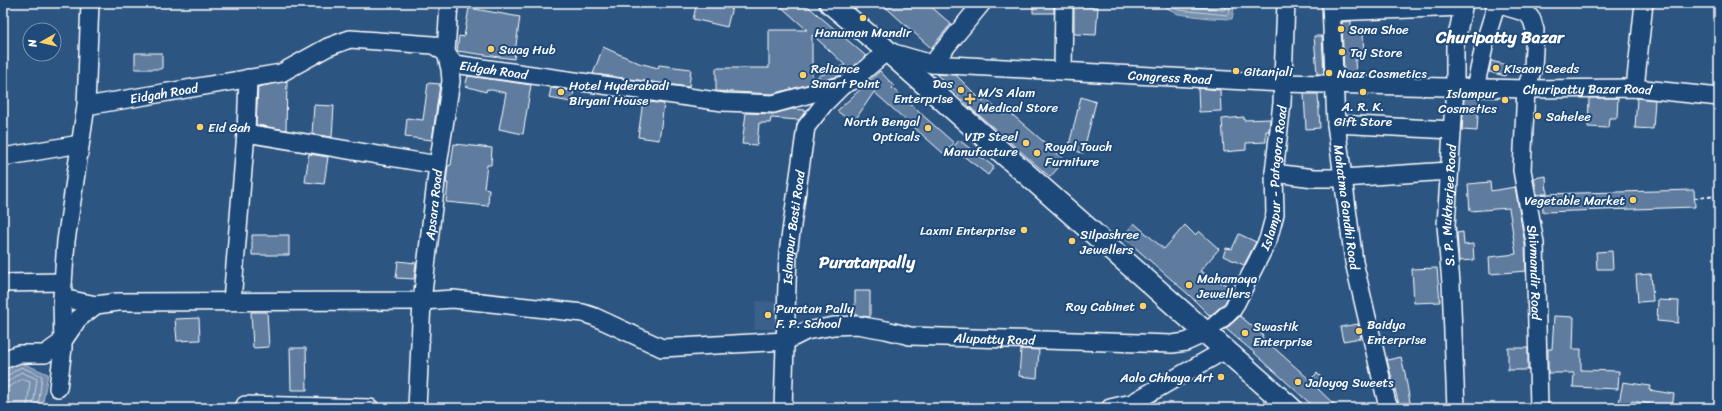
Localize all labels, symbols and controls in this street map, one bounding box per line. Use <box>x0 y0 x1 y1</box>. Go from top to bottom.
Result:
marker: Hanuman Mandir <box>858 13 868 23</box>
place label: Sona Shoe <box>1349 18 1409 41</box>
place label: Hanuman Mandir <box>815 21 912 44</box>
north arrow <box>22 22 62 62</box>
district label: Churipatty Bazar <box>1435 22 1565 52</box>
marker: Sona Shoe <box>1336 24 1346 34</box>
text: N <box>23 38 43 49</box>
place label: Swag Hub <box>499 38 556 61</box>
place label: Taj Store <box>1350 41 1402 64</box>
marker: Swag Hub <box>486 44 496 54</box>
marker: Taj Store <box>1337 47 1347 57</box>
street label: Eidgah Road <box>458 54 530 86</box>
place label: Reliance Smart Point <box>811 57 880 95</box>
place label: Kisaan Seeds <box>1504 57 1580 80</box>
place label: Gitanjali <box>1244 60 1293 83</box>
place label: Naaz Cosmetics <box>1337 62 1428 85</box>
marker: Kisaan Seeds <box>1491 63 1501 73</box>
street label: Congress Road <box>1127 64 1213 91</box>
marker: Gitanjali <box>1231 66 1241 76</box>
marker: Naaz Cosmetics <box>1324 68 1334 78</box>
marker: Reliance Smart Point <box>798 70 808 80</box>
place label: Das Enterprise <box>894 72 954 110</box>
place label: Hotel Hyderabadi Biryani House <box>569 74 669 112</box>
street label: Eidgah Road <box>128 76 201 110</box>
street label: Churipatty Bazar Road <box>1523 77 1654 102</box>
place label: M/S Alam Medical Store <box>978 81 1059 119</box>
place label: Islampur Cosmetics <box>1438 82 1498 120</box>
marker: Das Enterprise <box>956 85 966 95</box>
marker: Hotel Hyderabadi Biryani House <box>556 87 566 97</box>
marker: A. R. K. Gift Store <box>1358 87 1368 97</box>
marker: M/S Alam Medical Store <box>965 94 975 104</box>
place label: A. R. K. Gift Store <box>1334 95 1392 133</box>
marker: Islampur Cosmetics <box>1500 95 1510 105</box>
street label: Islampur - Patagora Road <box>1253 103 1294 255</box>
place label: Sahelee <box>1546 105 1591 128</box>
place label: North Bengal Opticals <box>844 110 920 148</box>
marker: Sahelee <box>1533 111 1543 121</box>
place label: Eid Gah <box>208 116 251 139</box>
marker: Eid Gah <box>195 122 205 132</box>
marker: North Bengal Opticals <box>923 123 933 133</box>
place label: VIP Steel Manufacture <box>944 125 1018 163</box>
place label: Royal Touch Furniture <box>1045 135 1112 173</box>
marker: VIP Steel Manufacture <box>1021 138 1031 148</box>
street label: Mahatma Gandhi Road <box>1327 143 1367 273</box>
street label: S. P. Mukherjee Road <box>1435 143 1463 267</box>
marker: Royal Touch Furniture <box>1032 148 1042 158</box>
street label: Apsara Road <box>418 167 450 242</box>
street label: Islampur Basti Road <box>776 168 812 286</box>
place label: Vegetable Market <box>1524 189 1625 212</box>
marker: Vegetable Market <box>1628 195 1638 205</box>
place label: Laxmi Enterprise <box>920 219 1016 242</box>
place label: Silpashree Jewellers <box>1079 223 1140 261</box>
street label: Shivmandir Road <box>1520 223 1548 321</box>
marker: Laxmi Enterprise <box>1019 225 1029 235</box>
marker: Silpashree Jewellers <box>1067 236 1077 246</box>
district label: Puratanpally <box>819 247 916 277</box>
place label: Mahamaya Jewellers <box>1196 267 1258 305</box>
marker: Mahamaya Jewellers <box>1184 280 1194 290</box>
place label: Roy Cabinet <box>1066 295 1135 318</box>
place label: Puratan Pally F. P. School <box>776 297 854 335</box>
marker: Roy Cabinet <box>1138 301 1148 311</box>
marker: Puratan Pally F. P. School <box>763 310 773 320</box>
place label: Baidya Enterprise <box>1367 313 1426 351</box>
place label: Swastik Enterprise <box>1253 315 1312 353</box>
street label: Alupatty Road <box>953 326 1037 352</box>
marker: Baidya Enterprise <box>1354 326 1364 336</box>
marker: Swastik Enterprise <box>1240 328 1250 338</box>
place label: Aalo Chhaya Art <box>1119 366 1214 389</box>
place label: Jaloyog Sweets <box>1305 371 1394 394</box>
marker: Aalo Chhaya Art <box>1216 372 1226 382</box>
marker: Jaloyog Sweets <box>1293 377 1303 387</box>

